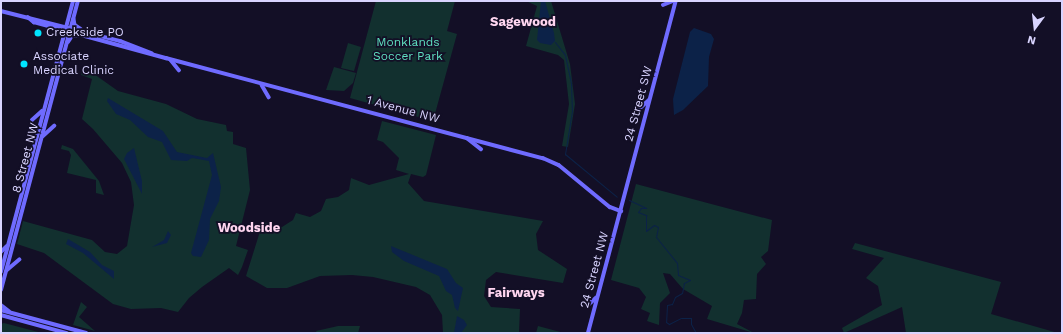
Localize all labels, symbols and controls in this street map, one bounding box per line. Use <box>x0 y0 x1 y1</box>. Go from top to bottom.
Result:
north arrow <box>1015 8 1055 48</box>
district label: Sagewood <box>490 14 556 30</box>
place label: Creekside PO <box>46 26 124 40</box>
marker: Creekside PO <box>33 28 43 38</box>
text: N <box>1026 33 1037 47</box>
park label: Monklands Soccer Park <box>373 36 443 64</box>
place label: Associate Medical Clinic <box>33 50 115 78</box>
marker: Associate Medical Clinic <box>18 58 30 70</box>
street label: 24 Street SW <box>622 65 656 143</box>
street label: 1 Avenue NW <box>365 93 441 127</box>
street label: 8 Street NW <box>10 121 42 195</box>
district label: Woodside <box>218 220 280 236</box>
street label: 24 Street NW <box>578 230 612 310</box>
district label: Fairways <box>487 285 545 301</box>

